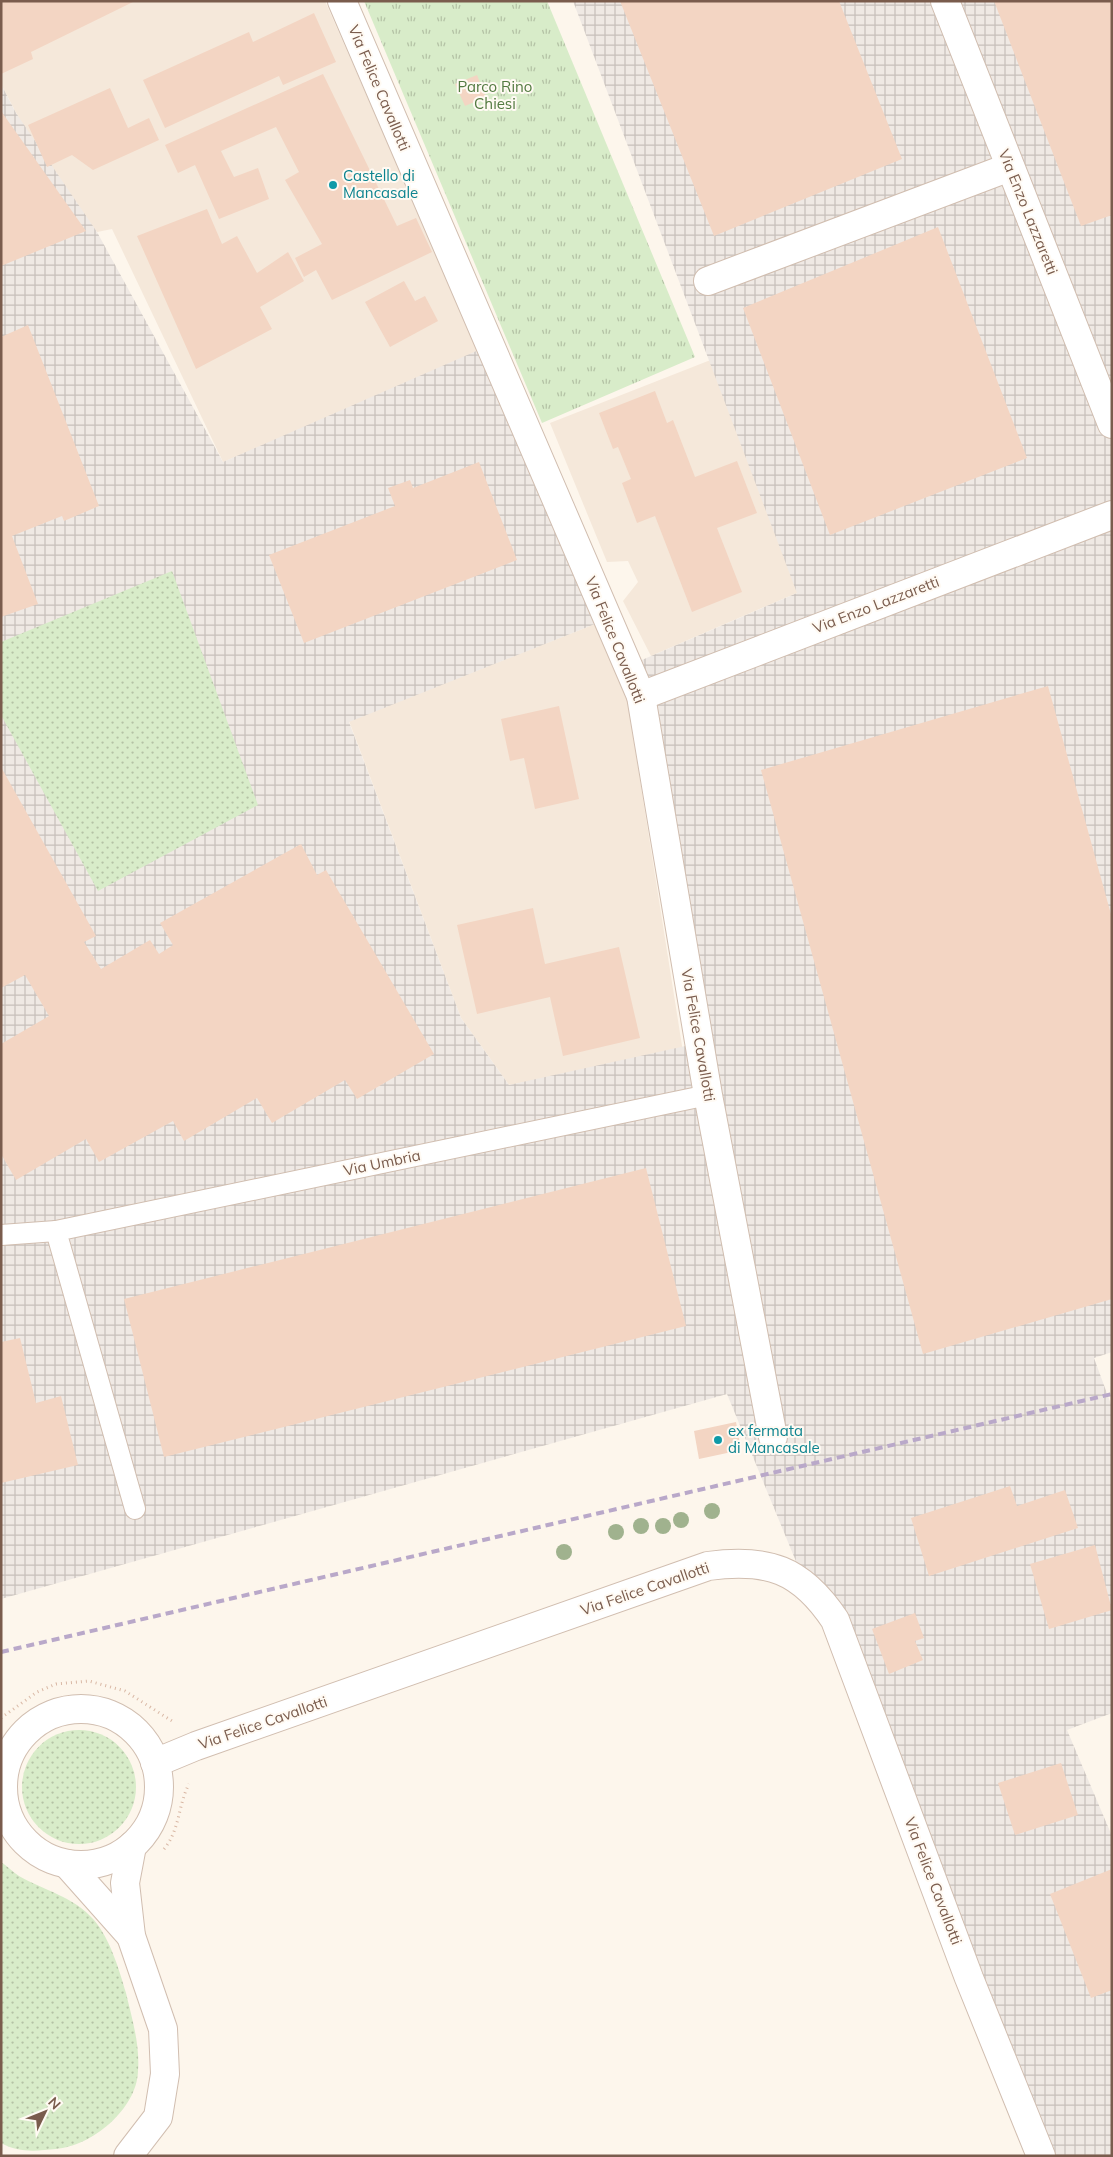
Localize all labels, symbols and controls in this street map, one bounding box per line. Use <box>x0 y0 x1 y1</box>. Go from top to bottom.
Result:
street label: Via Felice Cavallotti <box>344 22 415 154</box>
park label: Parco Rino Chiesi <box>458 77 532 113</box>
street label: Via Enzo Lazzaretti <box>995 146 1062 277</box>
place label: Castello di Mancasale <box>343 166 418 202</box>
marker: Castello di Mancasale <box>327 179 339 191</box>
street label: Via Enzo Lazzaretti <box>810 572 942 637</box>
street label: Via Felice Cavallotti <box>581 574 650 706</box>
street label: Via Felice Cavallotti <box>677 967 720 1103</box>
street label: Via Umbria <box>342 1145 422 1180</box>
place label: ex fermata di Mancasale <box>728 1421 820 1457</box>
marker: ex fermata di Mancasale <box>712 1434 724 1446</box>
street label: Via Felice Cavallotti <box>578 1558 712 1619</box>
street label: Via Felice Cavallotti <box>196 1692 330 1753</box>
street label: Via Felice Cavallotti <box>900 1814 967 1947</box>
north arrow <box>20 2087 70 2137</box>
text: N <box>44 2093 65 2113</box>

